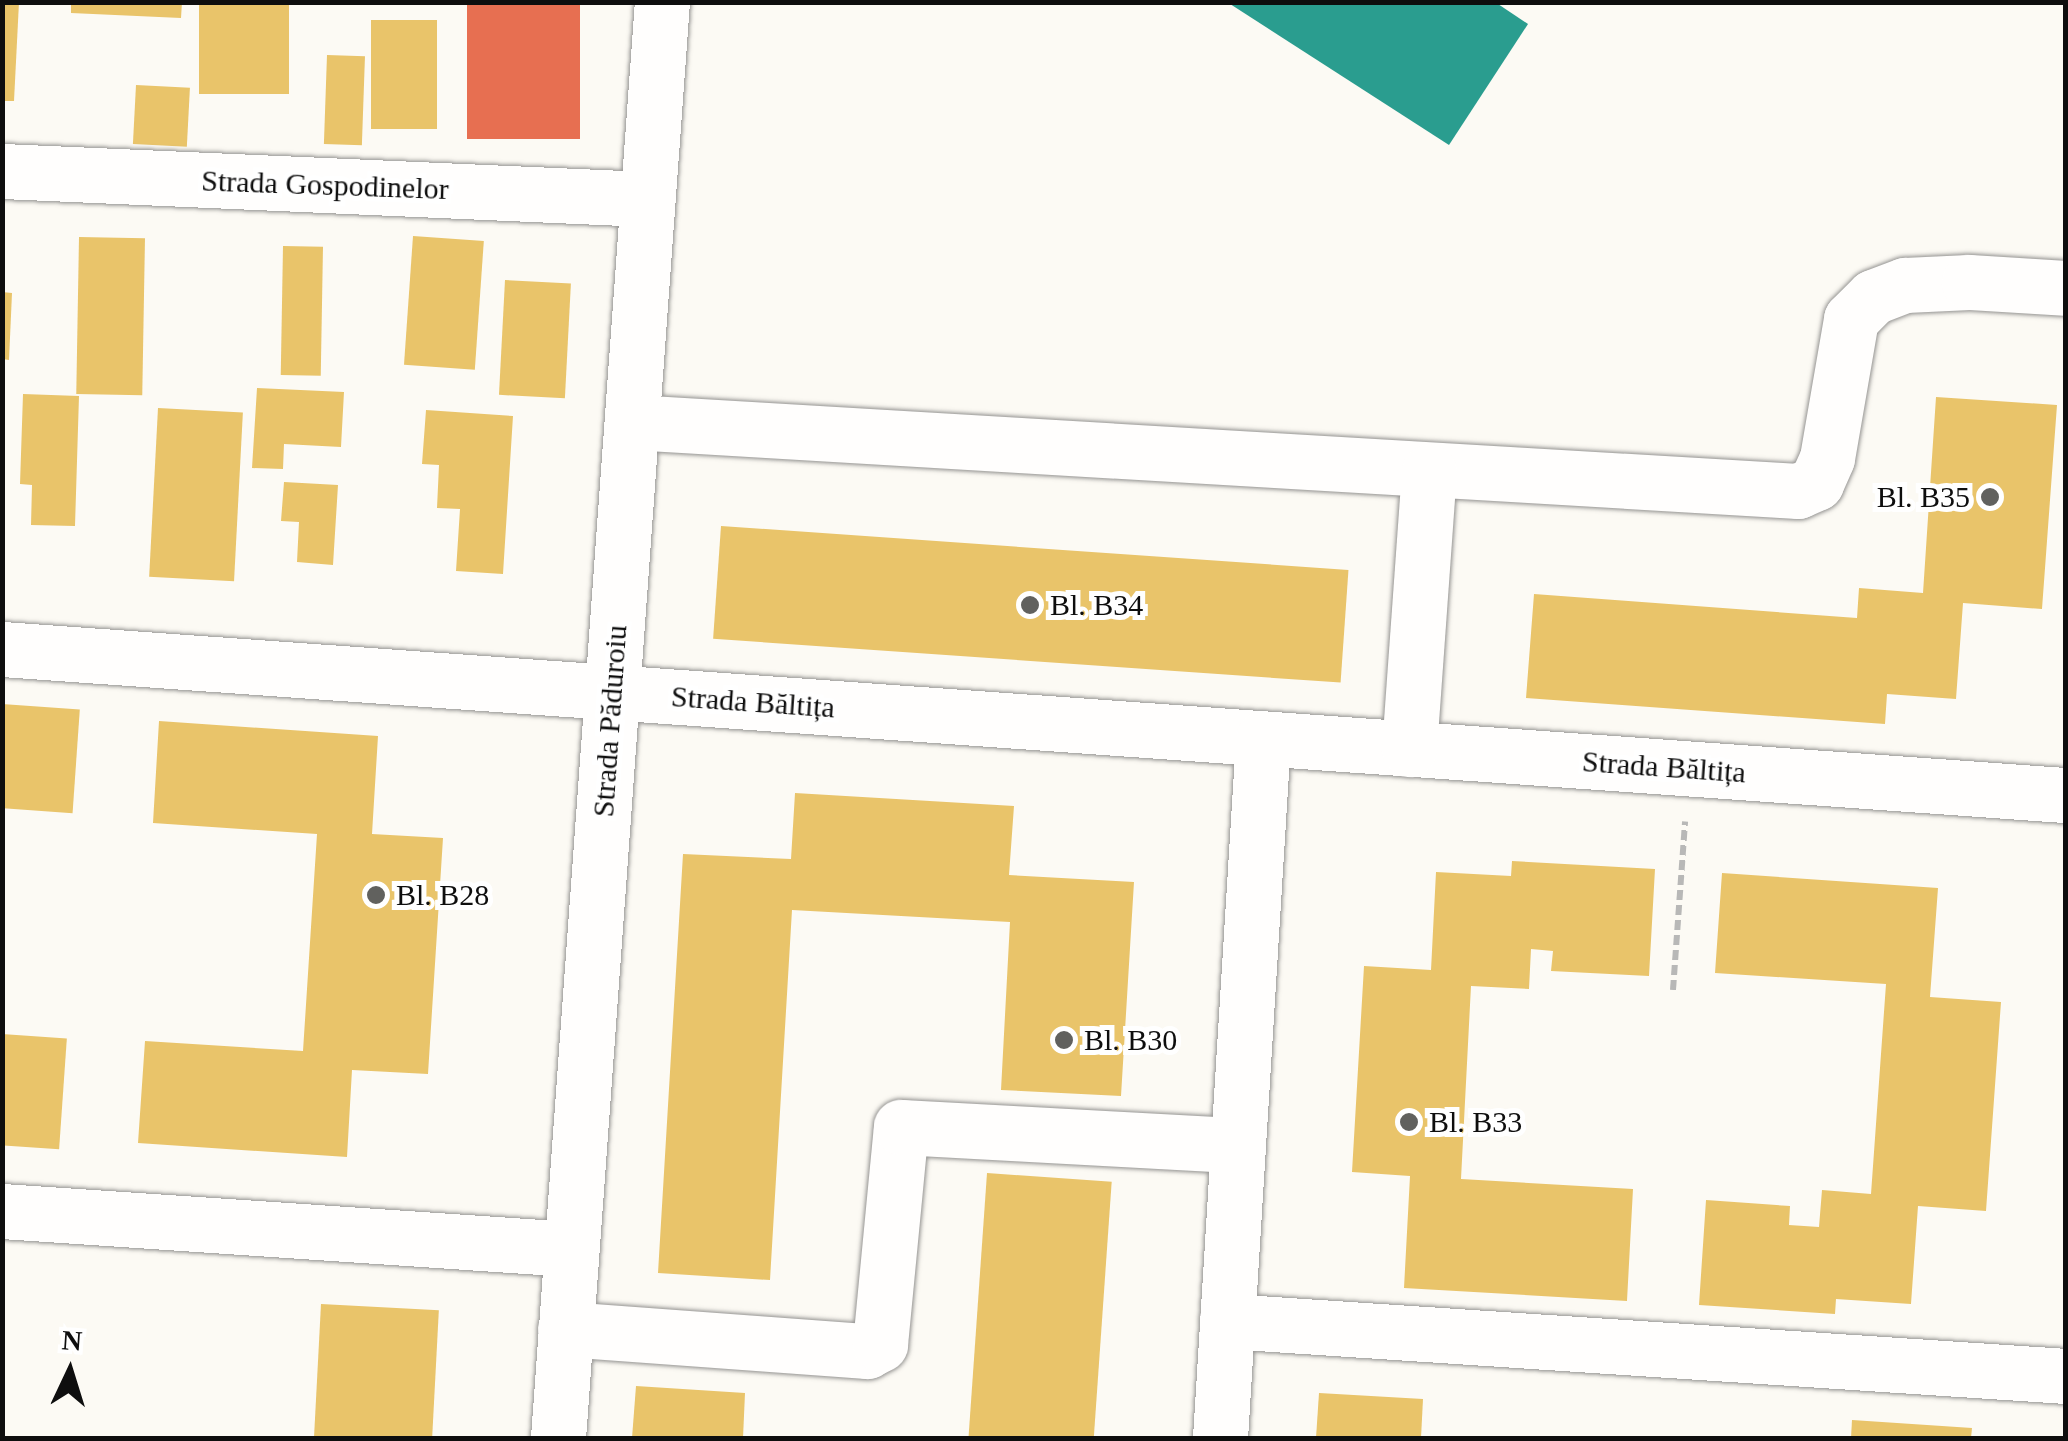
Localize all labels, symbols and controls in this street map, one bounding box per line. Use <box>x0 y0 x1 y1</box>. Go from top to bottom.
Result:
street label: Strada Gospodinelor <box>201 163 449 207</box>
place label: Bl. B35 <box>1877 479 1970 515</box>
marker: Bl. B35 <box>1979 486 2001 508</box>
place label: Bl. B34 <box>1050 587 1143 623</box>
marker: Bl. B34 <box>1019 594 1041 616</box>
street label: Strada Păduroiu <box>585 624 635 818</box>
street label: Strada Băltița <box>670 678 836 726</box>
street label: Strada Băltița <box>1581 743 1747 791</box>
place label: Bl. B28 <box>396 877 489 913</box>
marker: Bl. B28 <box>365 884 387 906</box>
place label: Bl. B30 <box>1084 1022 1177 1058</box>
marker: Bl. B30 <box>1053 1029 1075 1051</box>
place label: Bl. B33 <box>1429 1104 1522 1140</box>
marker: Bl. B33 <box>1398 1111 1420 1133</box>
north arrow <box>20 1321 120 1421</box>
text: N <box>61 1324 83 1357</box>

